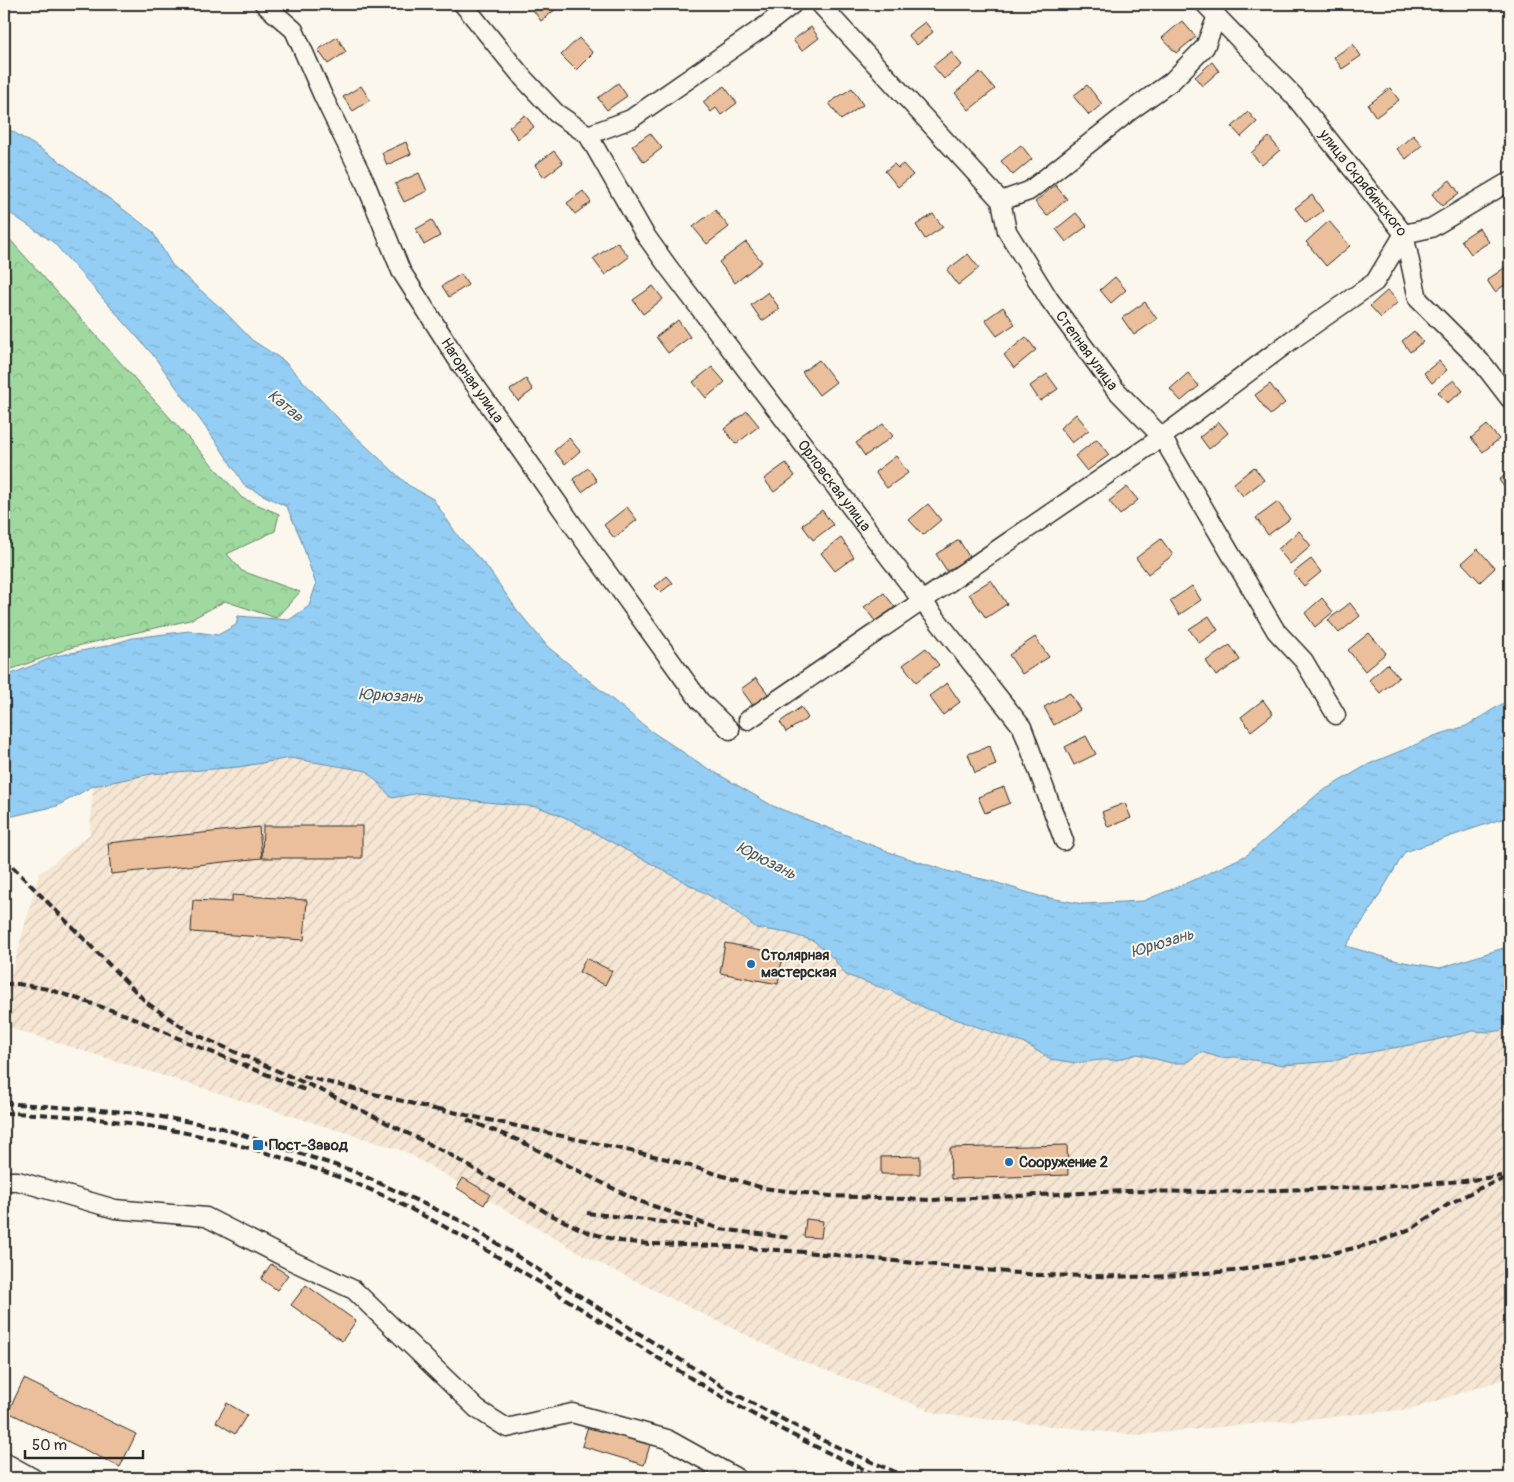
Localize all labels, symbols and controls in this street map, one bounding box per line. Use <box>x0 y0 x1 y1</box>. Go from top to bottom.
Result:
street label: улица Скрябинского <box>1314 125 1411 240</box>
street label: Степная улица <box>1051 307 1122 394</box>
street label: Нагорная улица <box>436 334 508 427</box>
water label: Катав <box>264 385 308 427</box>
street label: Орловская улица <box>793 436 875 535</box>
water label: Юрюзань <box>358 684 424 708</box>
water label: Юрюзань <box>733 837 800 885</box>
water label: Юрюзань <box>1129 924 1197 962</box>
place label: Столярная мастерская <box>761 946 837 982</box>
marker: Столярная мастерская <box>745 958 757 970</box>
place label: Пост-Завод <box>269 1136 349 1155</box>
marker: Пост-Завод <box>251 1138 265 1152</box>
place label: Сооружение 2 <box>1019 1153 1108 1172</box>
marker: Сооружение 2 <box>1003 1156 1015 1168</box>
scale bar <box>25 1427 142 1459</box>
text: 50 m <box>32 1436 67 1455</box>

